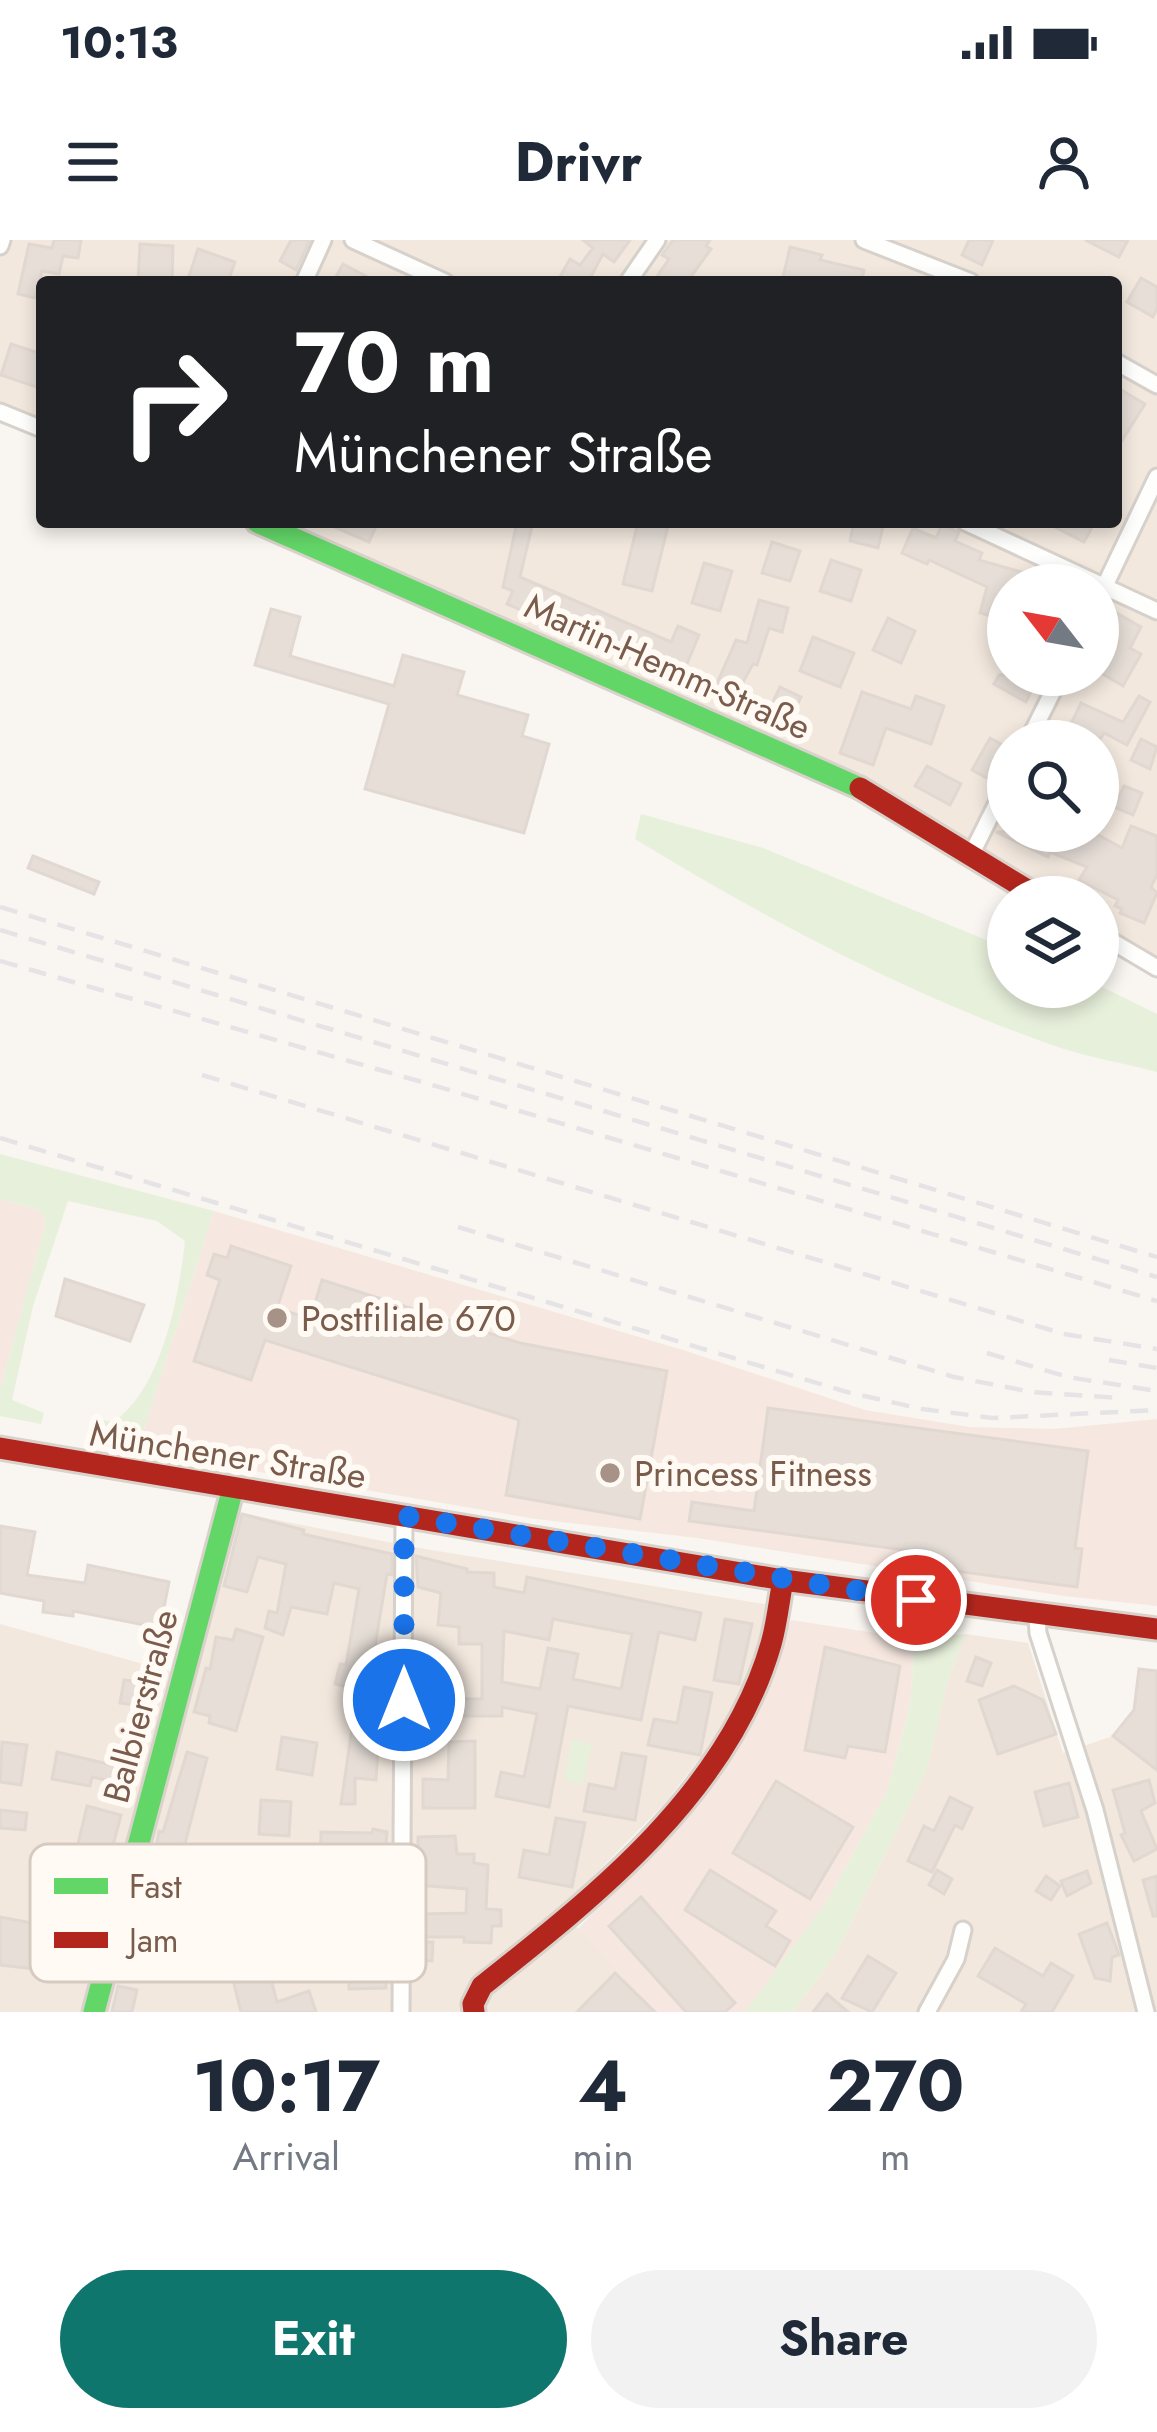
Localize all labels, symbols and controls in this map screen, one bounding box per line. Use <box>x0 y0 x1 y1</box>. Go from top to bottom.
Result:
text: 10:13 <box>60 10 178 75</box>
text: Drivr <box>515 123 642 201</box>
icon: menu <box>60 129 126 195</box>
icon: person <box>1031 129 1097 195</box>
text: 70 m <box>294 302 494 424</box>
icon: right <box>96 324 252 480</box>
text: Münchener Straße <box>294 414 713 492</box>
north arrow <box>987 564 1119 696</box>
map controls <box>987 564 1119 1008</box>
street label: Martin-Hemm-Straße <box>517 580 819 752</box>
button: search <box>987 720 1119 852</box>
button: layers <box>987 876 1119 1008</box>
place label: Postfiliale 670 <box>301 1292 516 1344</box>
marker: Postfiliale 670 <box>264 1305 290 1331</box>
street label: Münchener Straße <box>86 1406 370 1502</box>
place label: Princess Fitness <box>634 1447 872 1499</box>
marker: Princess Fitness <box>597 1460 623 1486</box>
pin <box>865 1549 967 1651</box>
icon: arrive <box>883 1567 949 1633</box>
street label: Balbierstraße <box>89 1604 191 1808</box>
position arrow <box>341 1637 467 1763</box>
legend <box>30 1844 426 1982</box>
text: Fast <box>129 1863 182 1910</box>
text: Jam <box>125 1917 179 1964</box>
text: 10:17 <box>193 2034 380 2138</box>
text: 4 <box>578 2034 628 2138</box>
text: 270 <box>826 2034 964 2138</box>
text: Arrival <box>233 2128 340 2185</box>
text: min <box>573 2128 634 2185</box>
text: m <box>880 2128 911 2185</box>
button: Exit <box>60 2270 567 2408</box>
button: Share <box>591 2270 1097 2408</box>

